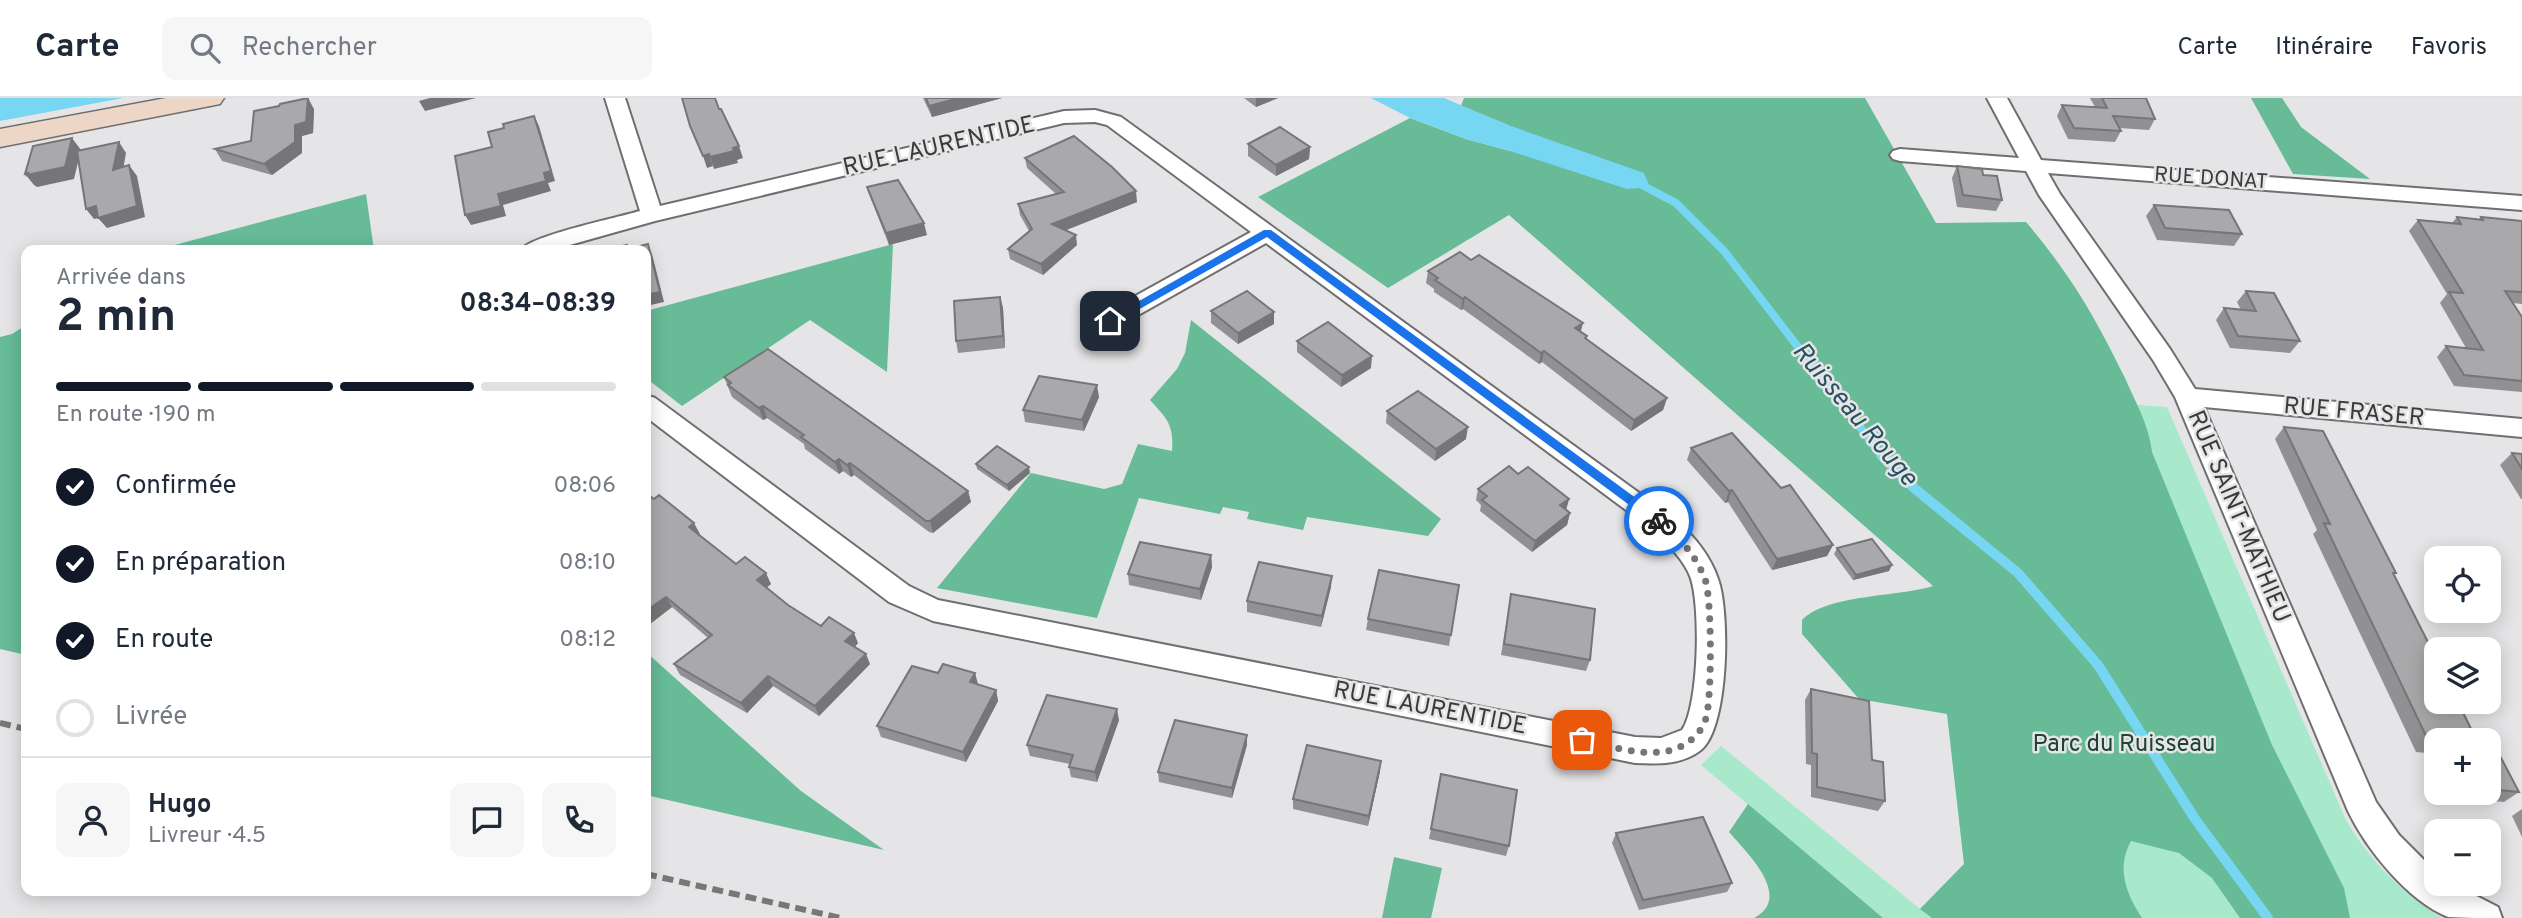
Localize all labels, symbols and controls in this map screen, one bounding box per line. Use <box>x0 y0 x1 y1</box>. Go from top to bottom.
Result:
search box <box>162 17 652 80</box>
text: Carte <box>35 27 120 69</box>
icon: search <box>186 29 224 67</box>
text: Rechercher <box>242 32 377 65</box>
text: Carte <box>2177 33 2237 63</box>
text: Itinéraire <box>2275 33 2373 63</box>
text: Favoris <box>2411 33 2487 63</box>
street label: RUE LAURENTIDE <box>840 110 1038 184</box>
street label: RUE DONAT <box>2153 162 2269 196</box>
text: Arrivée dans <box>56 264 186 293</box>
text: 08:34–08:39 <box>460 288 616 321</box>
text: 2 min <box>56 289 176 348</box>
pin <box>1080 291 1140 351</box>
icon: home <box>1091 302 1129 340</box>
water label: Ruisseau Rouge <box>1784 336 1924 494</box>
street label: RUE FRASER <box>2282 392 2426 434</box>
text: En route · 190 m <box>56 401 216 430</box>
street label: RUE SAINT-MATHIEU <box>2180 406 2296 628</box>
icon: check <box>56 468 94 506</box>
text: Confirmée <box>115 470 237 503</box>
text: 08:06 <box>554 472 616 501</box>
courier <box>1624 486 1694 556</box>
icon: bike <box>1640 502 1678 540</box>
icon: check <box>56 545 94 583</box>
map controls <box>2424 546 2501 896</box>
button: locate <box>2424 546 2501 623</box>
text: En préparation <box>115 547 286 580</box>
text: 08:10 <box>559 549 616 578</box>
icon: check <box>56 622 94 660</box>
text: En route <box>115 624 213 657</box>
text: 08:12 <box>559 626 616 655</box>
button: layers <box>2424 637 2501 714</box>
street label: RUE LAURENTIDE <box>1331 676 1529 742</box>
text: Livrée <box>115 701 187 734</box>
pin <box>1552 710 1612 770</box>
icon: bag <box>1563 721 1601 759</box>
button: + <box>2424 728 2501 805</box>
park label: Parc du Ruisseau <box>2032 730 2216 760</box>
button: person <box>56 783 130 857</box>
button: chat <box>450 783 524 857</box>
button: phone <box>542 783 616 857</box>
text: Hugo <box>148 789 211 822</box>
button: − <box>2424 819 2501 896</box>
text: Livreur · 4.5 <box>148 822 266 851</box>

